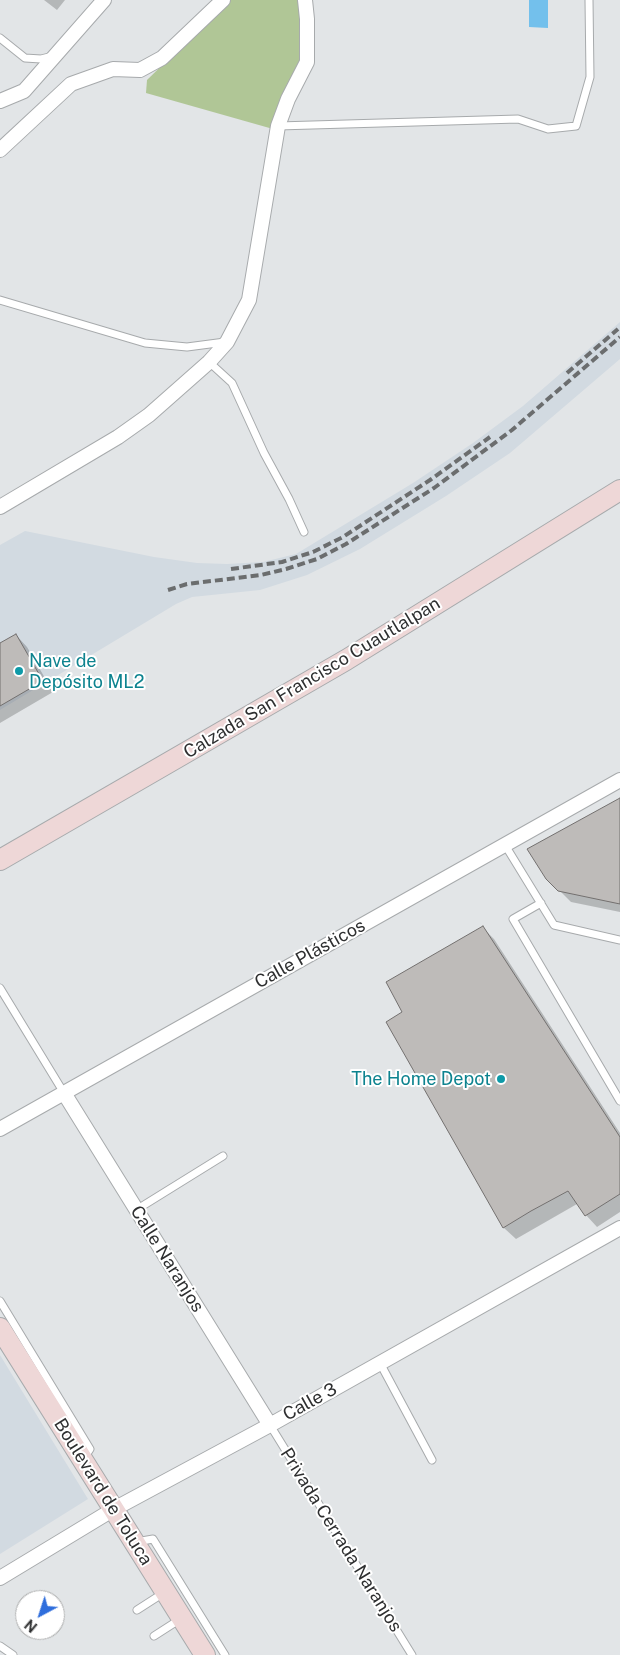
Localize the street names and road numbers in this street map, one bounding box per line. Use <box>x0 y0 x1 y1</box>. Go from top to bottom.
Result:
street label: Calzada San Francisco Cuautlalpan <box>180 593 444 763</box>
street label: Calle Plásticos <box>251 915 369 993</box>
street label: Calle Naranjos <box>126 1202 208 1316</box>
street label: Calle 3 <box>279 1378 341 1426</box>
street label: Boulevard de Toluca <box>49 1415 157 1569</box>
street label: Privada Cerrada Naranjos <box>276 1444 406 1636</box>

